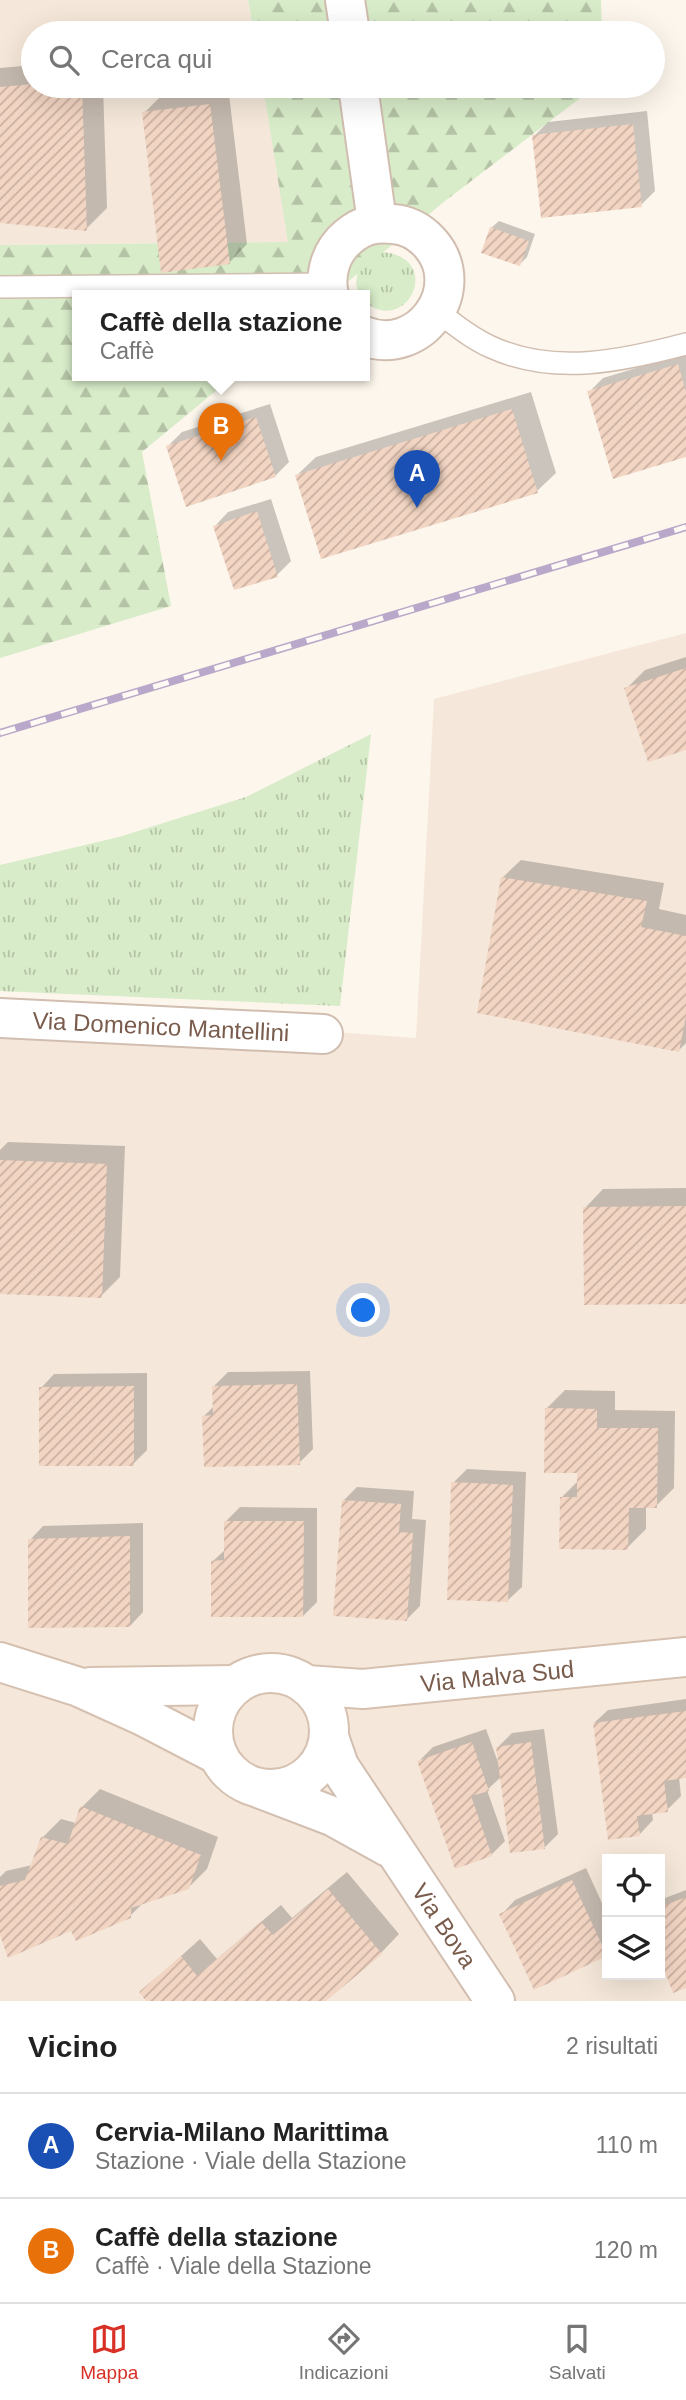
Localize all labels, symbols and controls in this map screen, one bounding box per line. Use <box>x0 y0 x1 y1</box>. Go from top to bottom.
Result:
search box <box>21 21 665 98</box>
icon: search <box>45 41 83 79</box>
text: Cerca qui <box>101 44 212 74</box>
popup <box>72 290 370 381</box>
text: Caffè della stazione <box>100 307 342 337</box>
text: Caffè <box>100 338 154 364</box>
pin: B <box>198 403 244 461</box>
pin: A <box>394 450 440 508</box>
street label: Via Domenico Mantellini <box>32 1006 290 1046</box>
your location <box>346 1293 380 1327</box>
street label: Via Malva Sud <box>419 1655 575 1697</box>
map controls <box>602 1854 665 1980</box>
button: locate <box>602 1854 665 1917</box>
street label: Via Bova <box>407 1878 483 1973</box>
button: layers <box>602 1917 665 1980</box>
text: Vicino <box>28 2030 117 2063</box>
text: 2 risultati <box>566 2033 658 2059</box>
text: Cervia-Milano Marittima <box>95 2117 388 2147</box>
text: A <box>43 2132 59 2158</box>
text: 110 m <box>596 2132 658 2158</box>
text: Stazione · Viale della Stazione <box>95 2148 407 2174</box>
text: Caffè della stazione <box>95 2222 338 2252</box>
text: B <box>43 2237 59 2263</box>
text: 120 m <box>594 2237 658 2263</box>
text: Caffè · Viale della Stazione <box>95 2253 372 2279</box>
tab: Mappa <box>80 2320 138 2384</box>
tab: Indicazioni <box>299 2320 388 2384</box>
tab: Salvati <box>549 2320 606 2384</box>

